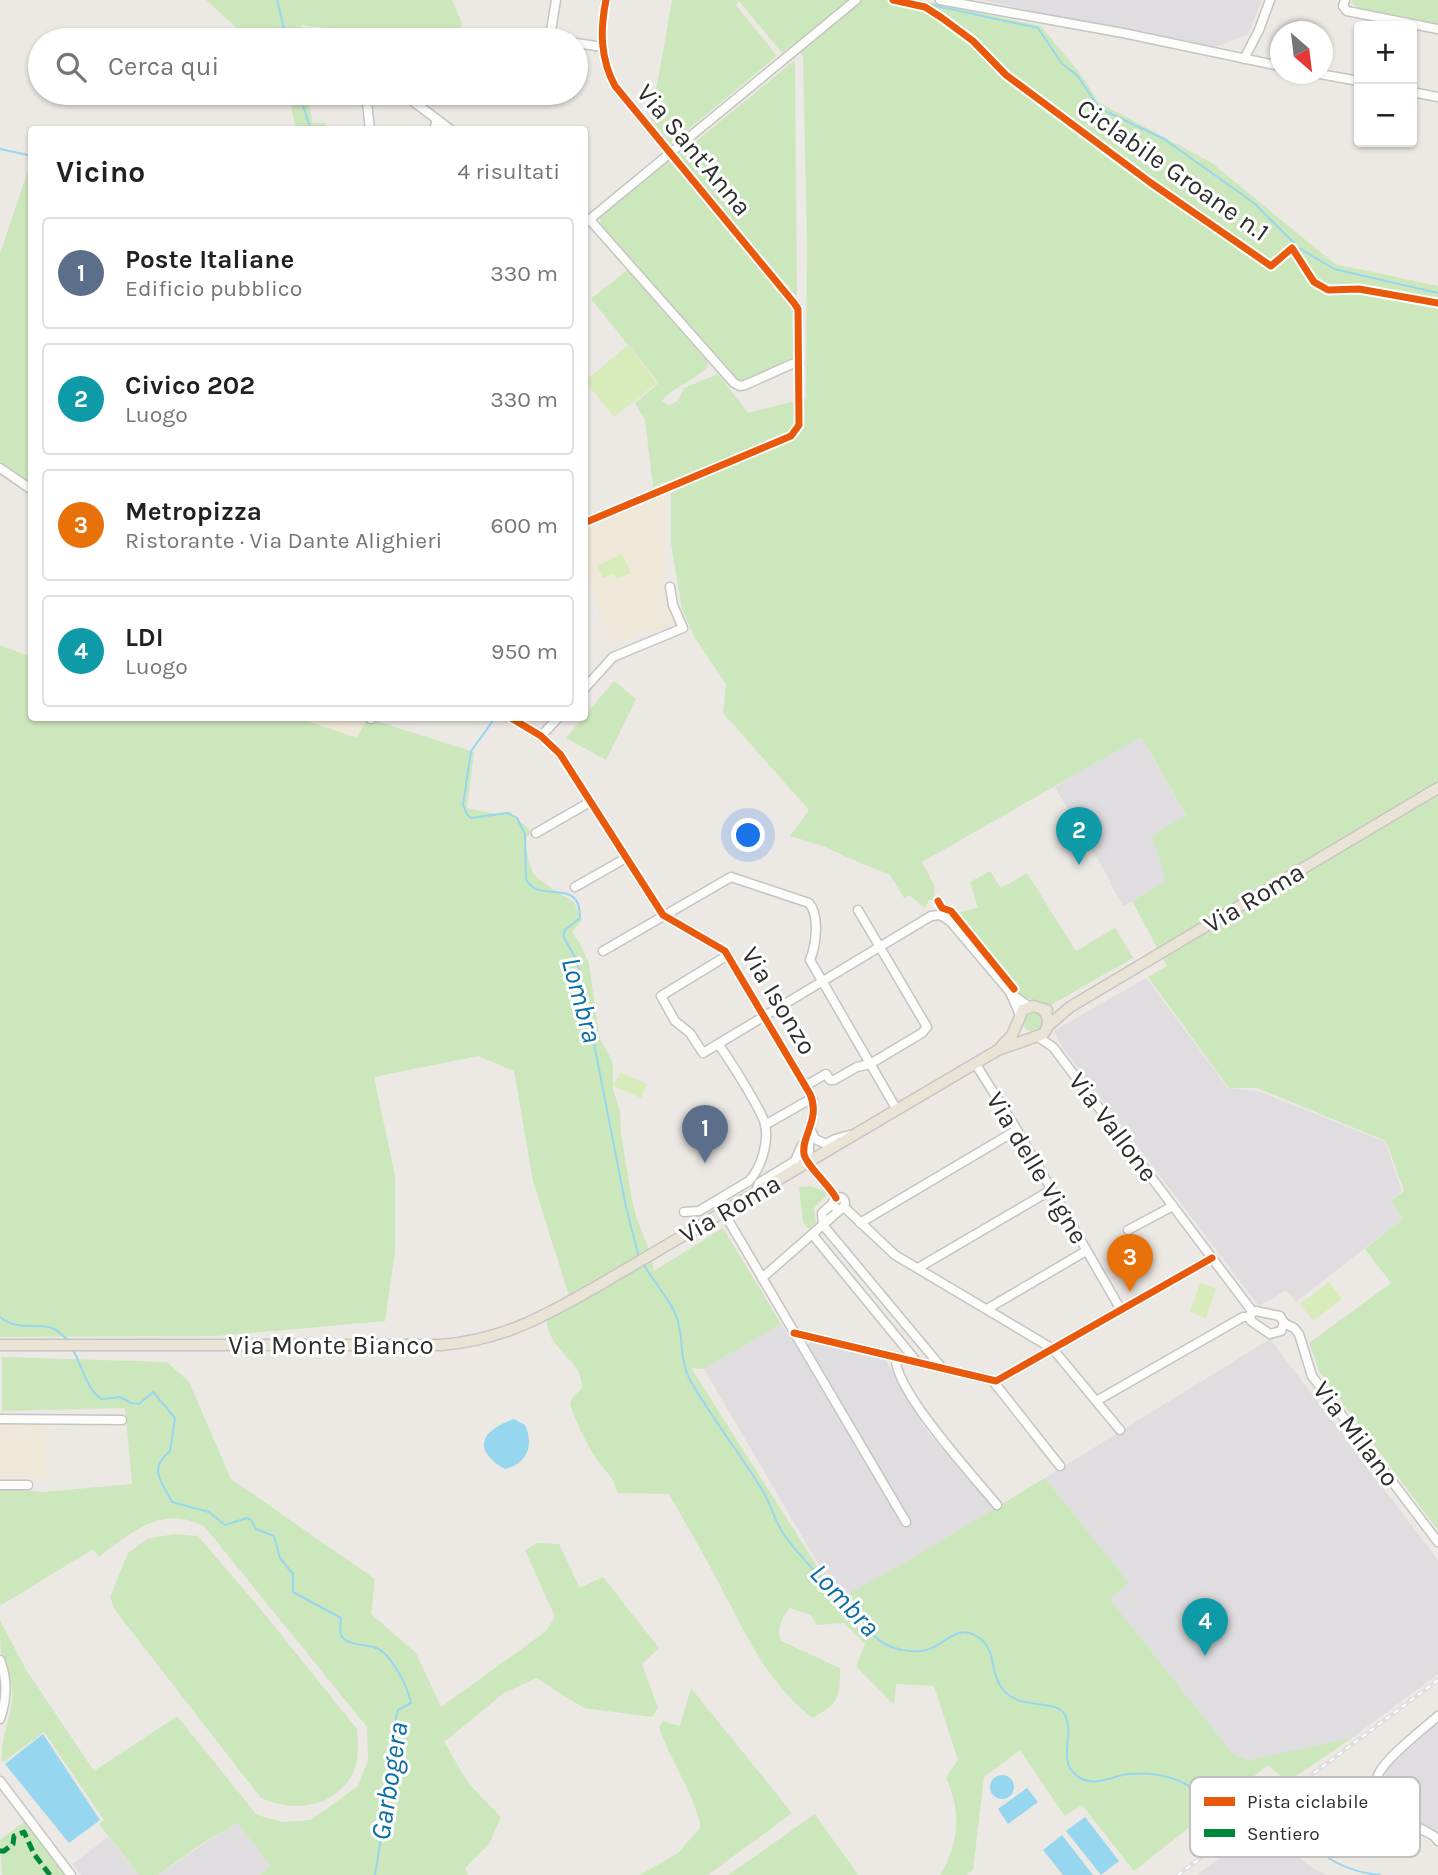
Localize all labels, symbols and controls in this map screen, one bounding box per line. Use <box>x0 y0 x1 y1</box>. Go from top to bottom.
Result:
north arrow <box>1270 21 1333 84</box>
map controls <box>1354 21 1417 147</box>
button: + <box>1354 21 1417 84</box>
search box <box>28 28 588 105</box>
icon: search <box>52 48 90 86</box>
text: Cerca qui <box>108 51 219 82</box>
street label: Via Sant'Anna <box>630 78 758 222</box>
button: − <box>1354 84 1417 147</box>
street label: Ciclabile Groane n.1 <box>1071 92 1275 248</box>
text: Vicino <box>56 154 145 190</box>
text: 4 risultati <box>457 158 560 185</box>
text: Poste Italiane <box>125 244 294 275</box>
text: 1 <box>77 260 85 287</box>
text: 330 m <box>490 260 558 287</box>
text: Edificio pubblico <box>125 275 302 302</box>
text: Civico 202 <box>125 370 255 401</box>
text: 2 <box>74 386 88 413</box>
text: 330 m <box>490 386 558 413</box>
text: Luogo <box>125 401 188 428</box>
text: Metropizza <box>125 496 262 527</box>
text: 3 <box>74 512 88 539</box>
text: 600 m <box>491 512 558 539</box>
text: Ristorante · Via Dante Alighieri <box>125 527 442 554</box>
text: LDI <box>125 622 164 653</box>
text: 4 <box>74 638 88 665</box>
text: 950 m <box>491 638 558 665</box>
text: Luogo <box>125 653 188 680</box>
pin: 2 <box>1056 807 1102 865</box>
your location <box>731 818 765 852</box>
street label: Via Roma <box>1198 856 1310 940</box>
street label: Via Isonzo <box>735 941 823 1061</box>
water label: Lombra <box>555 953 609 1047</box>
street label: Via Vallone <box>1062 1066 1164 1188</box>
street label: Via delle Vigne <box>979 1086 1095 1250</box>
pin: 1 <box>682 1105 728 1163</box>
street label: Via Roma <box>674 1168 786 1250</box>
pin: 3 <box>1107 1234 1153 1292</box>
street label: Via Monte Bianco <box>228 1330 434 1361</box>
street label: Via Milano <box>1306 1375 1406 1493</box>
water label: Lombra <box>803 1557 887 1643</box>
pin: 4 <box>1182 1598 1228 1656</box>
water label: Garbogera <box>363 1719 415 1843</box>
legend <box>1190 1777 1420 1857</box>
text: Pista ciclabile <box>1247 1791 1368 1813</box>
text: Sentiero <box>1247 1823 1320 1845</box>

